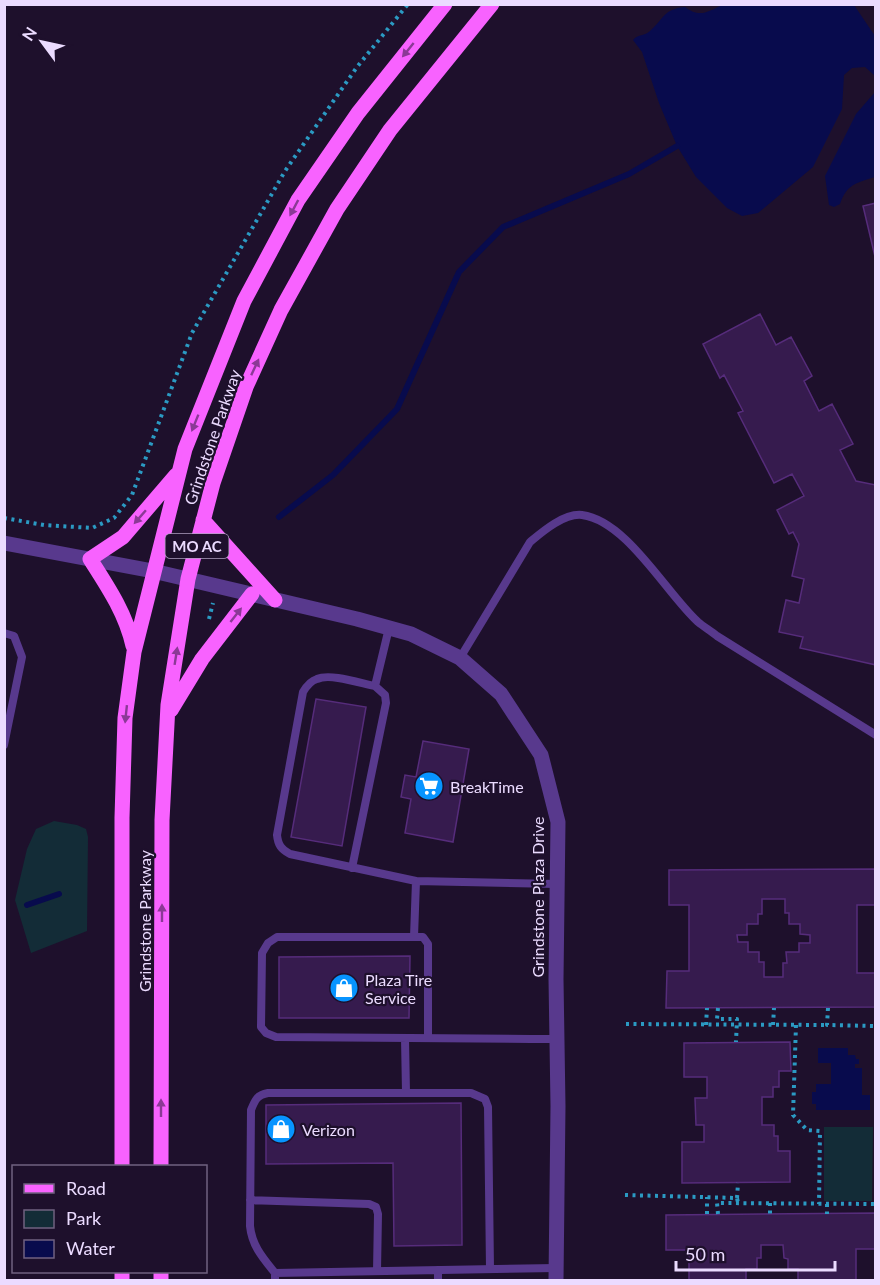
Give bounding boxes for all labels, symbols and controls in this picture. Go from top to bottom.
north arrow [12,12,72,72]
text: N [18,23,40,44]
one-way arrow [402,42,415,57]
one-way arrow [289,200,299,217]
one-way arrow [250,358,260,376]
street label: Grindstone Parkway [180,366,244,507]
one-way arrow [190,414,199,432]
one-way arrow [134,509,147,524]
road number: MO AC [166,534,228,558]
one-way arrow [229,607,241,622]
one-way arrow [172,646,181,665]
one-way arrow [121,705,131,724]
supermarket icon: BreakTime [413,770,445,802]
place label: BreakTime [450,777,524,796]
street label: Grindstone Plaza Drive [528,817,547,978]
street label: Grindstone Parkway [135,849,154,992]
one-way arrow [157,904,167,923]
place label: Plaza Tire Service [365,970,432,1007]
shop icon: Plaza Tire Service [328,972,360,1004]
one-way arrow [156,1099,166,1118]
shop icon: Verizon [265,1113,297,1145]
place label: Verizon [302,1120,355,1139]
legend [12,1165,207,1273]
text: Road [66,1177,106,1199]
text: Park [66,1207,102,1229]
scale bar [676,1234,835,1272]
text: Water [66,1237,115,1259]
text: 50 m [685,1243,725,1265]

